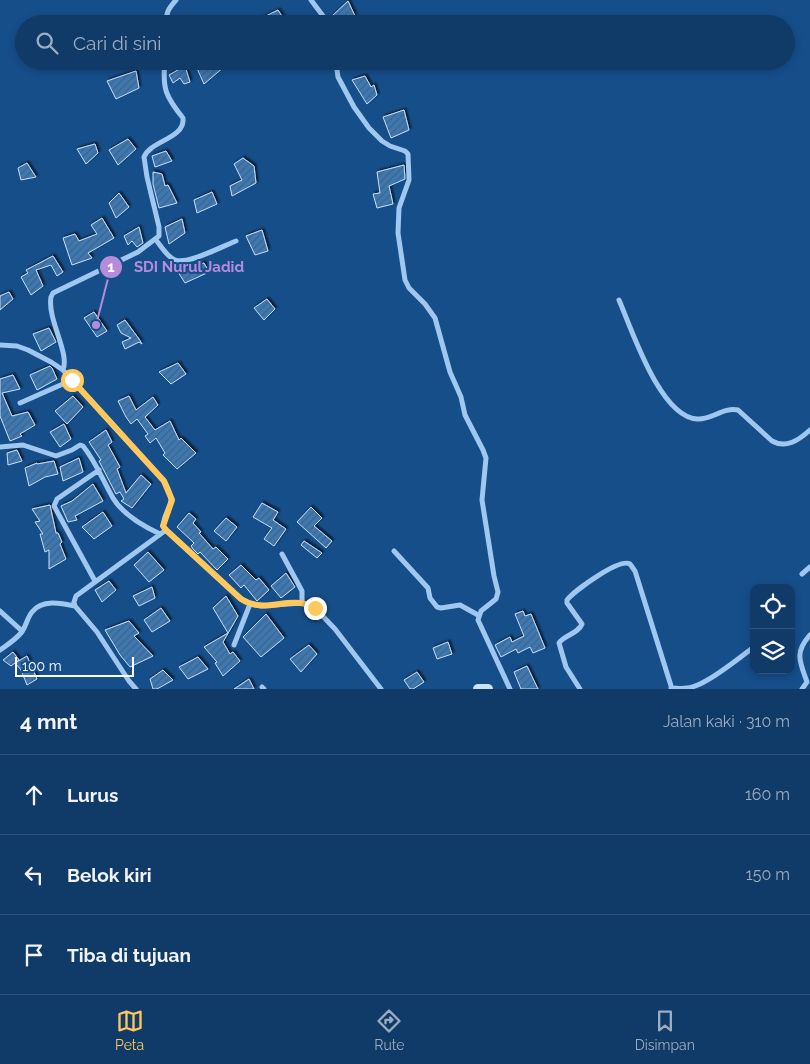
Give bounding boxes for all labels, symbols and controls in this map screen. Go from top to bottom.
search box [15,15,795,70]
icon: search [33,29,61,57]
text: Cari di sini [73,32,161,54]
callout: SDI Nurul Jadid [98,252,254,282]
text: 1 [107,258,115,276]
text: SDI Nurul Jadid [134,258,244,276]
route start [61,369,84,392]
map controls [750,584,795,674]
button: locate [750,584,795,629]
route end [304,597,327,620]
button: layers [750,629,795,674]
scale bar [15,654,134,677]
text: 100 m [22,658,62,674]
text: 4 mnt [20,709,77,734]
text: Jalan kaki · 310 m [663,712,790,731]
icon: ahead [20,781,48,809]
text: Lurus [67,784,118,806]
text: 160 m [745,785,790,804]
icon: left [20,861,48,889]
text: Belok kiri [67,864,152,886]
text: 150 m [746,865,790,884]
icon: arrive [20,941,48,969]
text: Tiba di tujuan [67,944,191,966]
tab: Peta [115,1007,144,1053]
tab: Rute [374,1007,404,1053]
tab: Disimpan [635,1007,695,1053]

